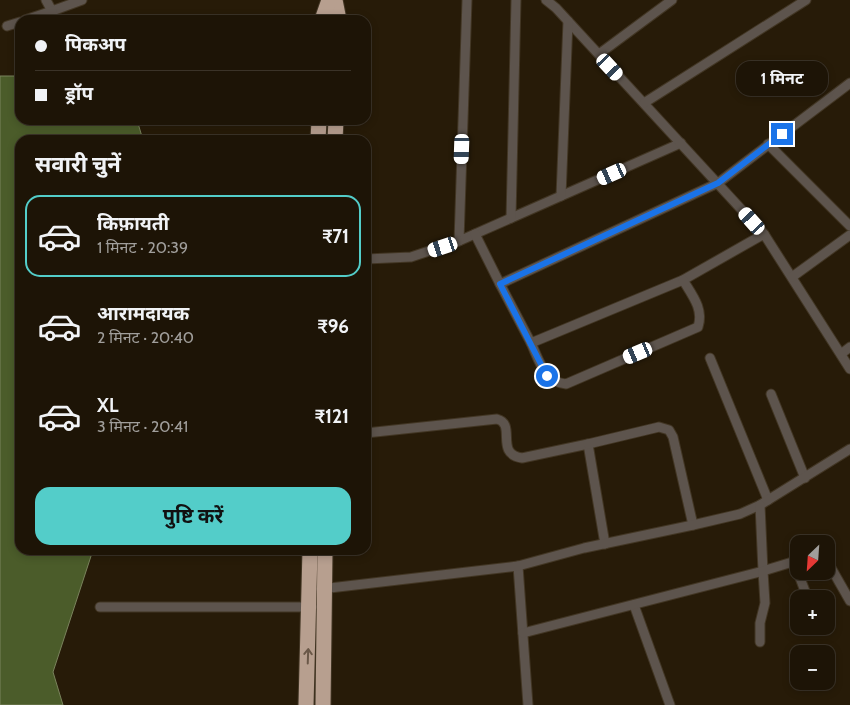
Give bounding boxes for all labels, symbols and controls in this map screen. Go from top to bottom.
text: पिकअप [65,33,126,56]
car [594,51,625,83]
callout: 1 मिनट [736,62,828,96]
text: 1 मिनट [760,69,804,88]
text: ड्रॉप [65,82,93,105]
route end [771,123,793,145]
car [453,134,470,164]
text: सवारी चुनें [35,151,121,178]
car [595,161,628,187]
car [736,205,767,237]
text: किफ़ायती [97,212,169,235]
icon: car [37,214,82,259]
text: ₹71 [322,225,349,248]
car [426,235,459,259]
text: 1 मिनट · 20:39 [97,238,188,257]
text: आरामदायक [97,302,189,325]
icon: car [37,304,82,349]
text: ₹96 [317,315,349,338]
text: 2 मिनट · 20:40 [97,328,194,347]
car [621,340,654,366]
route start [536,365,558,387]
icon: car [37,394,82,439]
text: XL [97,394,118,417]
text: ₹121 [315,405,349,428]
text: 3 मिनट · 20:41 [97,417,188,436]
button: पुष्टि करें [35,487,351,545]
north arrow [790,535,835,580]
map controls [790,535,835,690]
button: + [790,590,835,635]
button: − [790,645,835,690]
one-way arrow [303,649,313,665]

